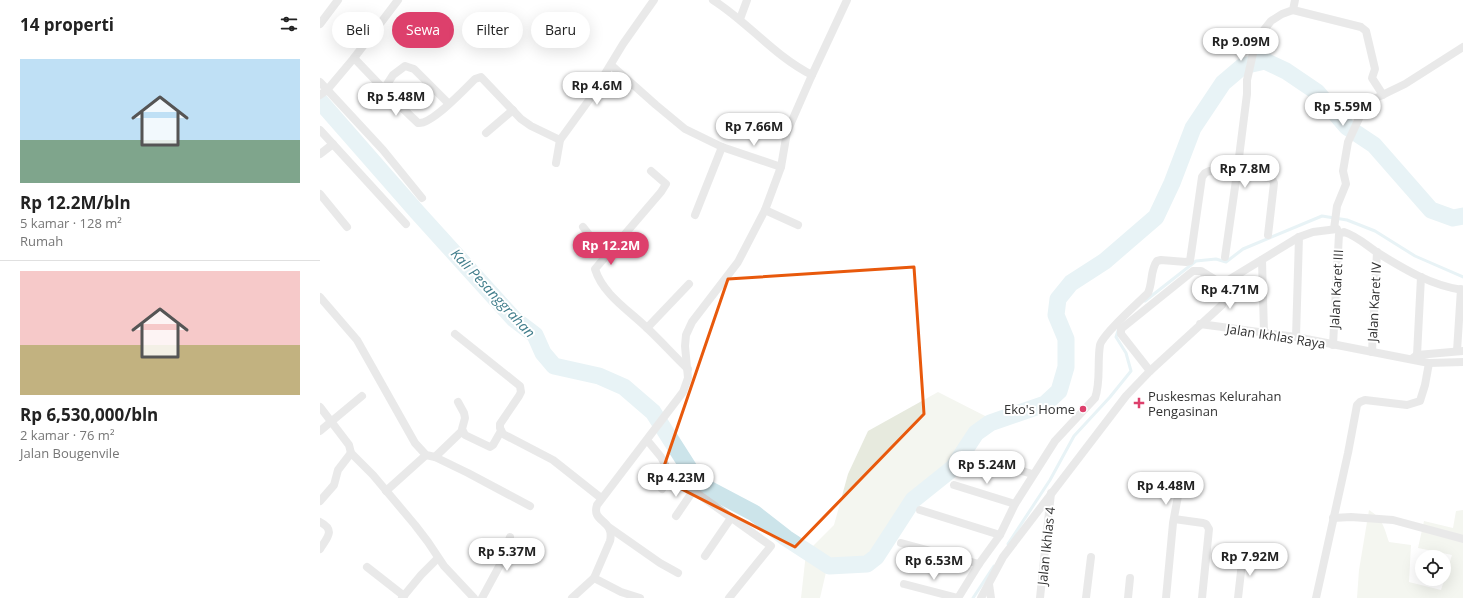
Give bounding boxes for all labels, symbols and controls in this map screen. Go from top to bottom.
chip: Beli [332,12,384,48]
chip: Sewa [392,12,454,48]
chip: Filter [462,12,523,48]
chip: Baru [531,12,590,48]
text: 14 properti [20,13,114,36]
icon: filters [278,13,300,35]
pin: Rp 9.09M [1200,28,1282,62]
text: Rp 9.09M [1212,32,1270,50]
pin: Rp 4.6M [560,72,634,106]
text: Rp 4.6M [571,76,623,94]
pin: Rp 5.48M [355,83,437,117]
icon: home [124,85,196,157]
text: Rp 5.48M [367,87,425,105]
pin: Rp 5.59M [1302,93,1384,127]
text: Rp 5.59M [1314,97,1372,115]
pin: Rp 7.66M [713,113,795,147]
text: Rp 7.66M [725,117,783,135]
pin: Rp 7.8M [1208,155,1282,189]
text: Rp 7.8M [1219,159,1271,177]
text: Rp 12.2M/bln [20,191,131,214]
text: 5 kamar · 128 m² [20,214,122,232]
text: Rumah [20,232,63,250]
pin: Rp 12.2M [570,232,652,266]
text: Rp 12.2M [582,236,640,254]
water label: Kali Pesanggrahan [447,244,540,341]
street label: Jalan Karet III [1325,249,1347,331]
street label: Jalan Karet IV [1363,261,1385,344]
pin: Rp 4.71M [1189,276,1271,310]
text: Rp 4.71M [1201,280,1259,298]
icon: home [124,297,196,369]
street label: Jalan Ikhlas Raya [1223,319,1327,353]
place label: Puskesmas Kelurahan Pengasinan [1148,387,1281,420]
marker: Puskesmas Kelurahan Pengasinan [1133,397,1145,409]
place label: Eko's Home [1004,400,1075,418]
text: Rp 6,530,000/bln [20,403,158,426]
marker: Eko's Home [1078,404,1088,414]
text: 2 kamar · 76 m² [20,426,114,444]
text: Jalan Bougenvile [20,444,119,462]
pin: Rp 5.24M [946,451,1028,485]
text: Rp 5.24M [958,455,1016,473]
pin: Rp 4.23M [635,464,717,498]
text: Rp 4.23M [647,468,705,486]
pin: Rp 4.48M [1125,472,1207,506]
text: Rp 4.48M [1137,476,1195,494]
street label: Jalan Ikhlas 4 [1033,505,1059,588]
pin: Rp 5.37M [466,538,548,572]
text: Rp 5.37M [478,542,536,560]
pin: Rp 7.92M [1209,543,1291,577]
pin: Rp 6.53M [893,547,975,581]
text: Rp 7.92M [1221,547,1279,565]
map controls [1415,550,1451,586]
button: locate [1415,550,1451,586]
text: Rp 6.53M [905,551,963,569]

